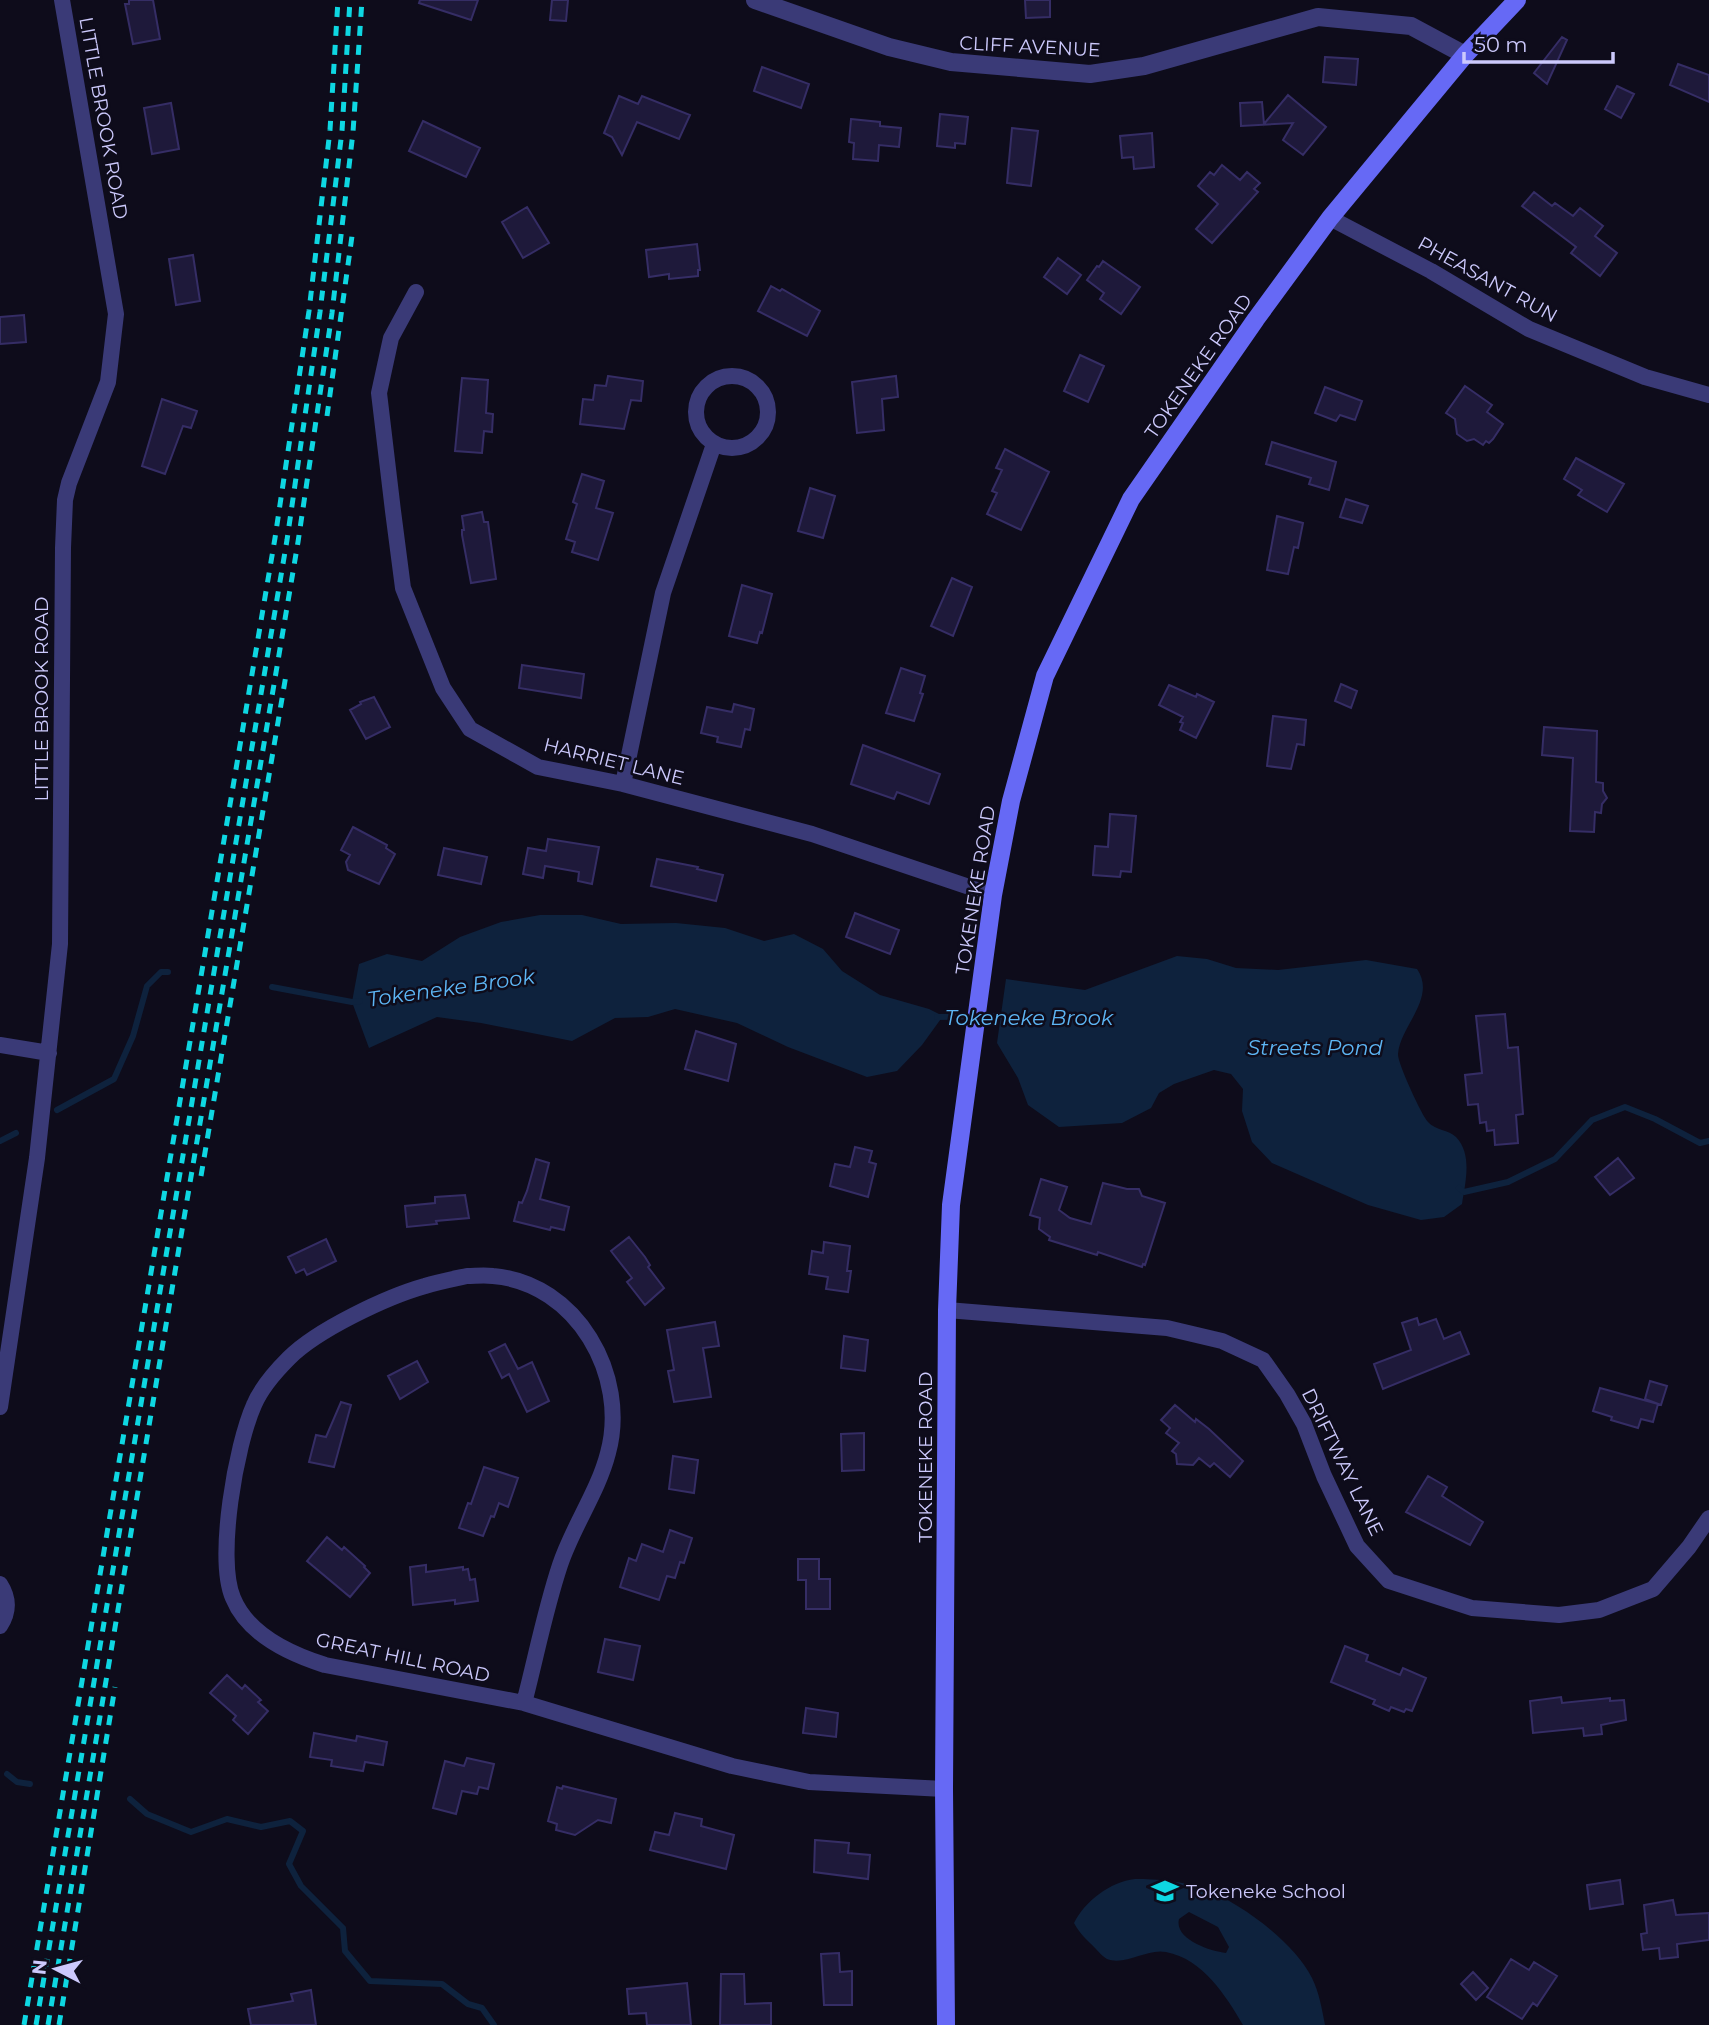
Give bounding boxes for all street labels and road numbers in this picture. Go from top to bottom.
street label: LITTLE BROOK ROAD [74,15,133,221]
street label: CLIFF AVENUE [959,31,1101,62]
street label: PHEASANT RUN [1414,232,1562,327]
street label: TOKENEKE ROAD [1140,290,1257,443]
street label: LITTLE BROOK ROAD [30,596,53,802]
street label: HARRIET LANE [541,733,686,790]
street label: TOKENEKE ROAD [951,804,1000,976]
street label: TOKENEKE ROAD [914,1371,937,1543]
street label: DRIFTWAY LANE [1297,1385,1388,1540]
street label: GREAT HILL ROAD [314,1628,492,1687]

